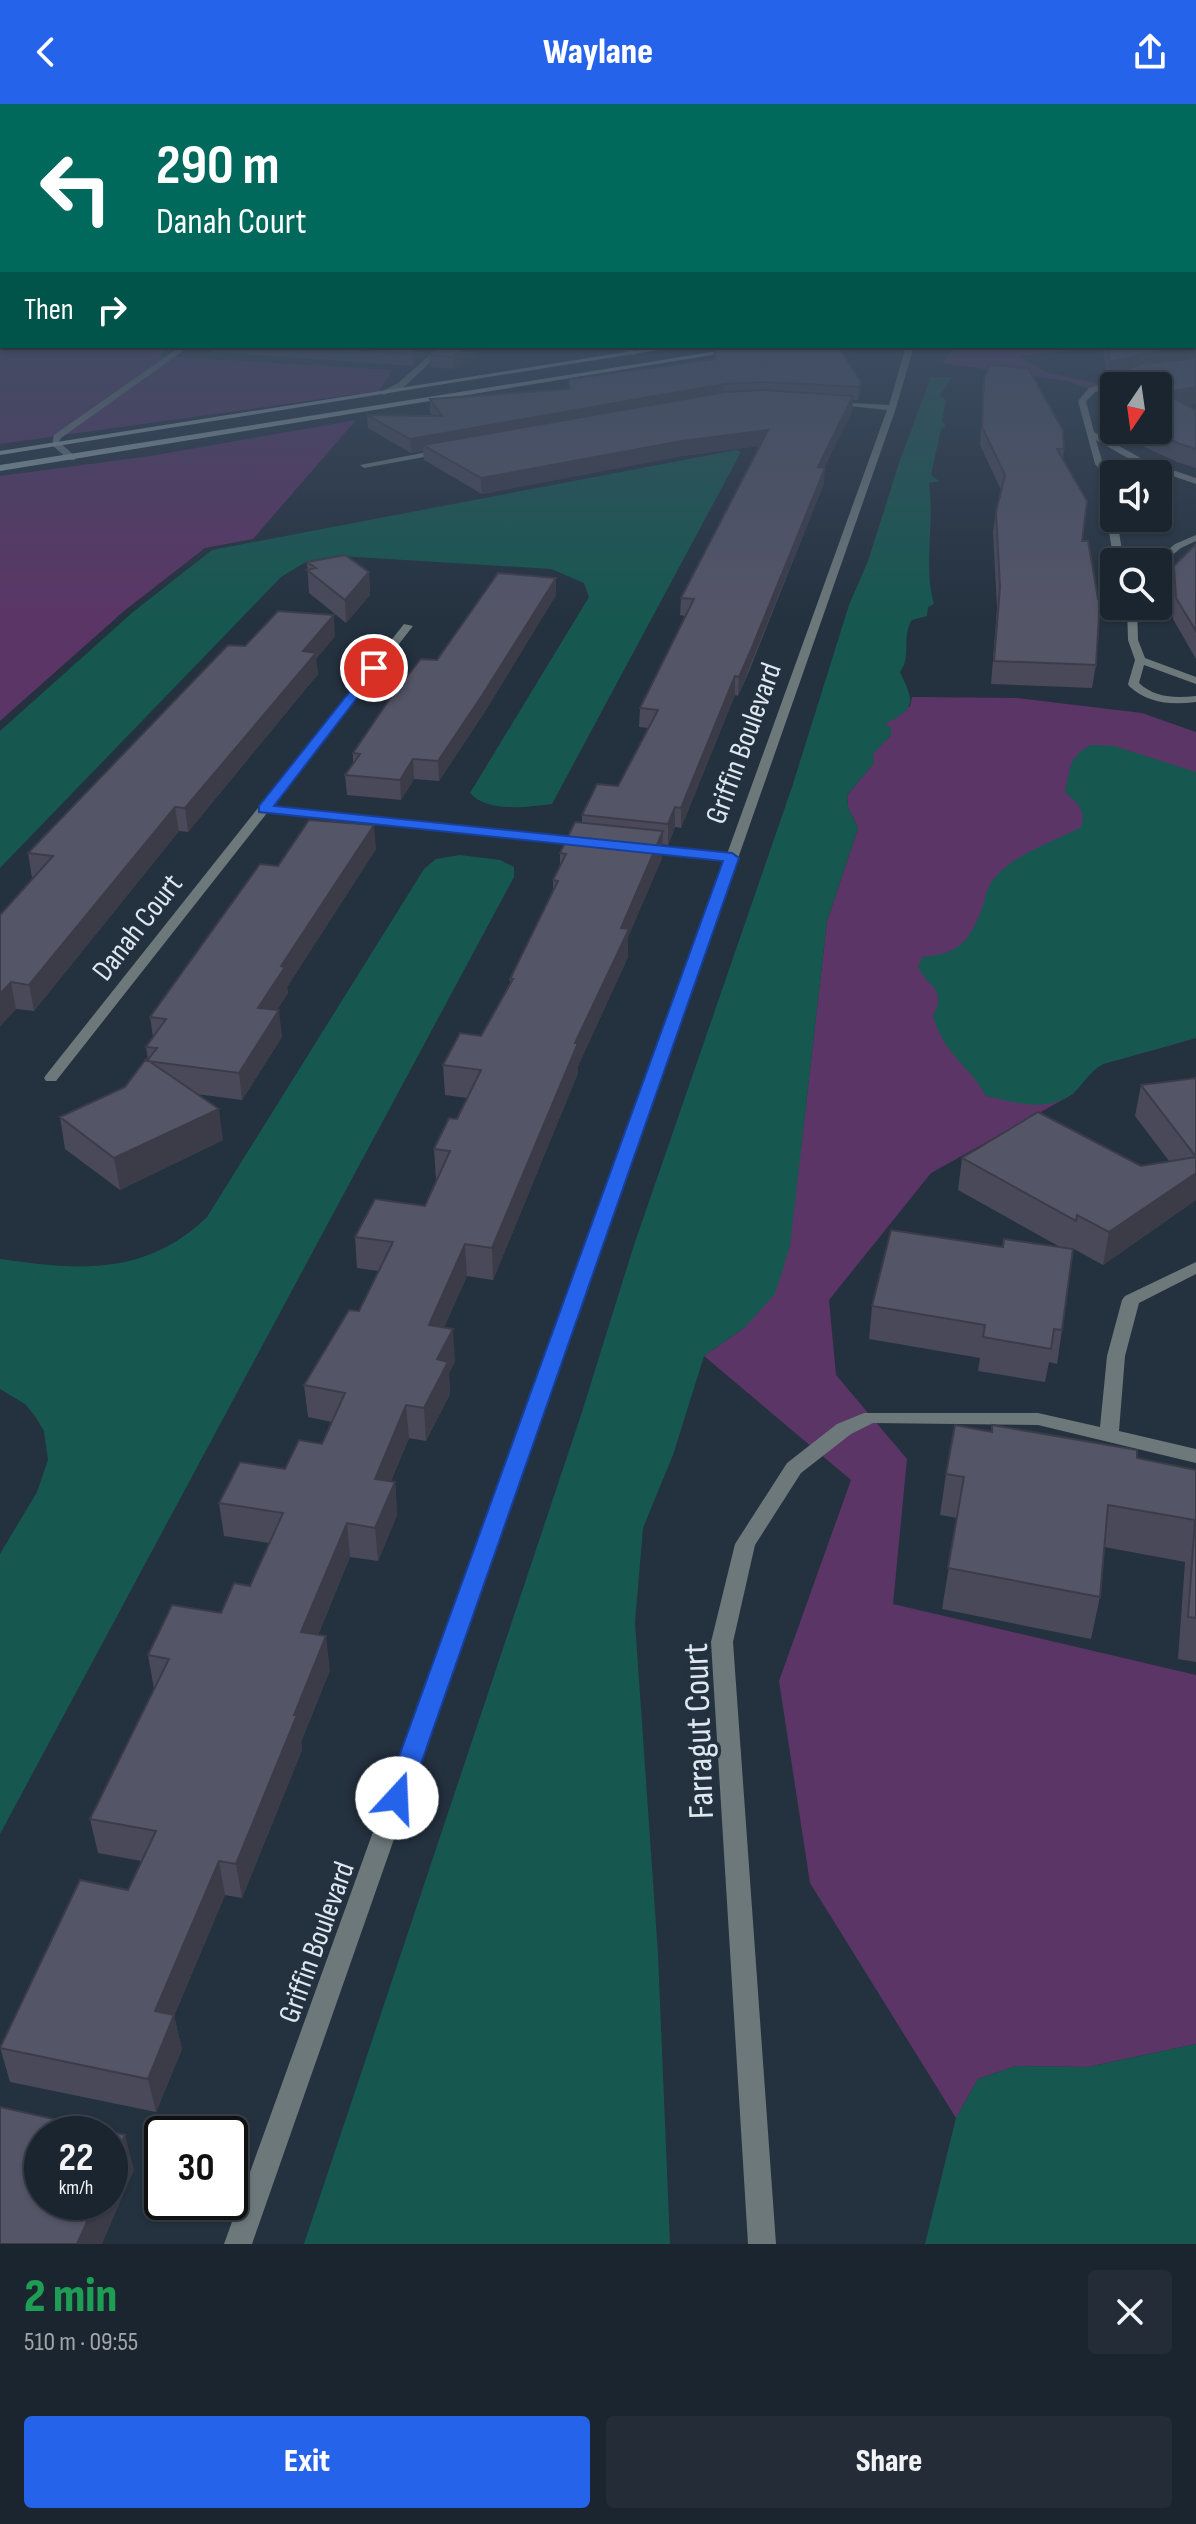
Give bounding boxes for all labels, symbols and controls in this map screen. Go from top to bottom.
icon: back [24,30,68,74]
icon: share [1128,30,1172,74]
text: Waylane [543,31,653,74]
text: 290 m [156,133,280,200]
icon: left [24,136,128,240]
text: Danah Court [156,201,307,244]
icon: right [90,288,134,332]
text: Then [24,292,74,328]
north arrow [1100,372,1172,444]
map controls [1100,372,1172,620]
button: sound [1100,460,1172,532]
button: search [1100,548,1172,620]
pin [340,634,408,702]
icon: arrive [352,646,396,690]
street label: Griffin Boulevard [698,658,790,829]
street label: Danah Court [85,867,191,988]
street label: Farragut Court [675,1642,724,1820]
position arrow [355,1756,439,1840]
street label: Griffin Boulevard [271,1857,363,2028]
speed limit sign: 30 [144,2116,248,2220]
text: 22 [58,2134,94,2182]
text: km/h [59,2176,93,2200]
text: 2 min [24,2268,117,2325]
button: close [1088,2270,1172,2354]
text: 510 m · 09:55 [24,2327,138,2358]
button: Exit [24,2416,590,2508]
button: Share [606,2416,1172,2508]

